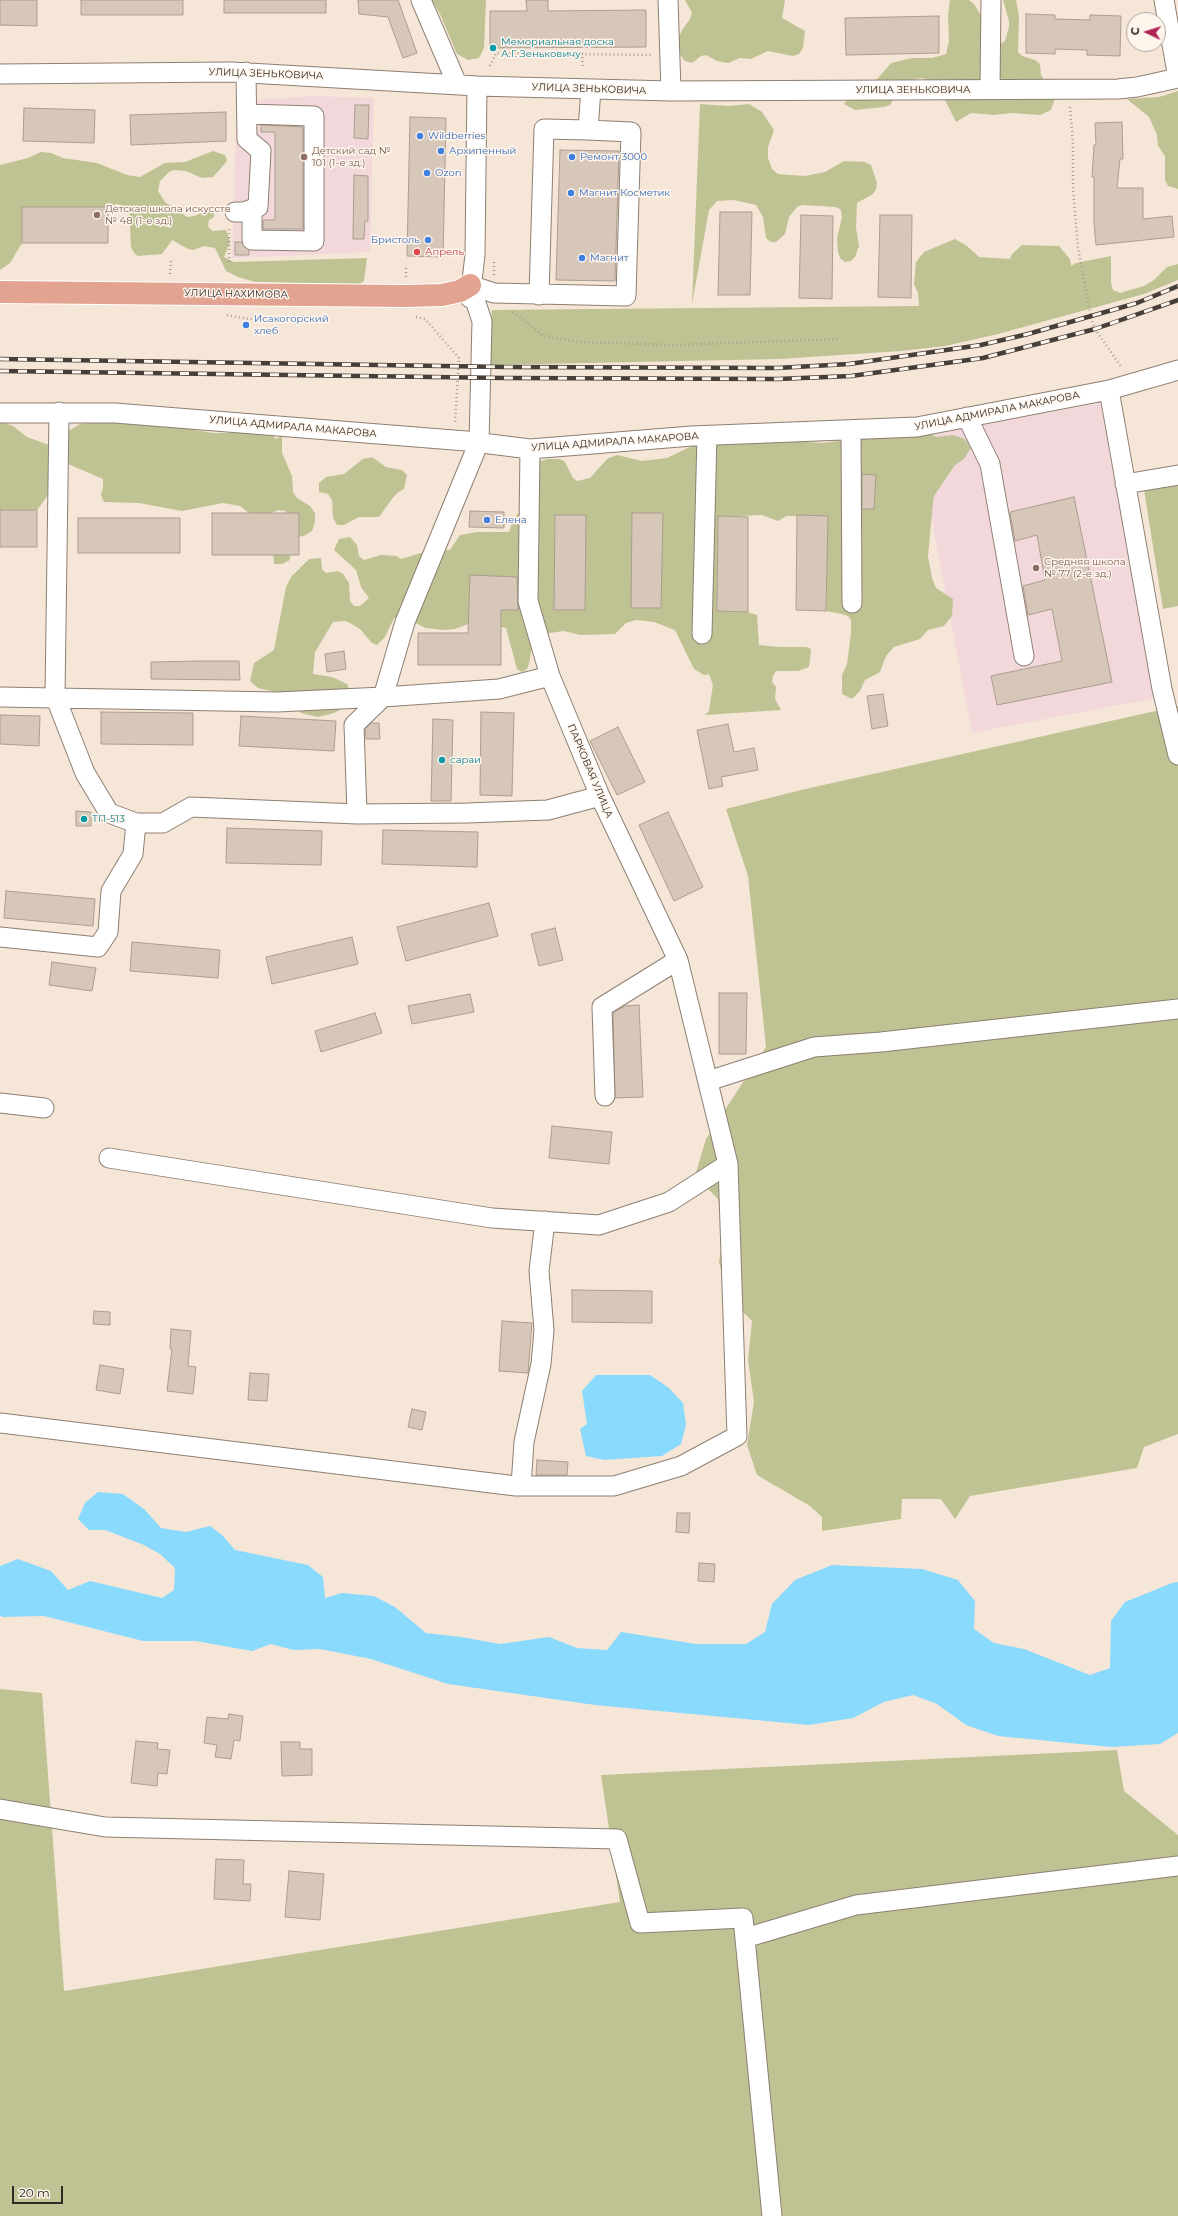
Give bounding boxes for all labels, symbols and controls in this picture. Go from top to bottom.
north arrow [1126,12,1166,52]
text: С [1128,27,1142,36]
place label: Мемориальная доска А.Г. Зеньковичу [501,36,614,60]
marker: Мемориальная доска А.Г. Зеньковичу [488,43,498,53]
street label: УЛИЦА ЗЕНЬКОВИЧА [208,66,324,82]
street label: УЛИЦА ЗЕНЬКОВИЧА [531,81,647,97]
street label: УЛИЦА ЗЕНЬКОВИЧА [856,84,970,96]
place label: Wildberries [428,130,485,142]
marker: Wildberries [415,131,425,141]
place label: Детский сад № 101 (1-е зд.) [312,145,391,168]
place label: Архипенный [449,145,516,157]
marker: Архипенный [436,146,446,156]
place label: Ремонт 3000 [580,151,647,163]
marker: Детский сад № 101 (1-е зд.) [299,152,309,162]
marker: Ремонт 3000 [567,152,577,162]
place label: Ozon [435,167,461,179]
marker: Ozon [422,168,432,178]
place label: Магнит Косметик [579,187,670,199]
marker: Магнит Косметик [566,188,576,198]
place label: Детская школа искусств № 48 (1-е зд.) [105,203,231,226]
marker: Детская школа искусств № 48 (1-е зд.) [92,210,102,220]
place label: Бристоль [371,234,420,246]
marker: Бристоль [423,235,433,245]
place label: Апрель [425,246,464,258]
marker: Апрель [412,247,422,257]
place label: Магнит [590,252,629,264]
marker: Магнит [577,253,587,263]
street label: УЛИЦА НАХИМОВА [184,287,288,301]
place label: Исакогорский хлеб [254,313,329,336]
marker: Исакогорский хлеб [241,320,251,330]
street label: УЛИЦА АДМИРАЛА МАКАРОВА [913,389,1081,433]
street label: УЛИЦА АДМИРАЛА МАКАРОВА [209,414,377,440]
street label: УЛИЦА АДМИРАЛА МАКАРОВА [531,430,699,454]
place label: Елена [495,514,527,526]
marker: Елена [482,515,492,525]
place label: Средняя школа № 77 (2-е зд.) [1044,556,1125,580]
marker: Средняя школа № 77 (2-е зд.) [1031,563,1041,573]
street label: ПАРКОВАЯ УЛИЦА [565,722,615,820]
place label: сараи [450,754,481,766]
marker: сараи [437,755,447,765]
place label: ТП-513 [92,813,125,825]
marker: ТП-513 [79,814,89,824]
scale bar [14,2178,65,2204]
text: 20 m [19,2185,50,2200]

